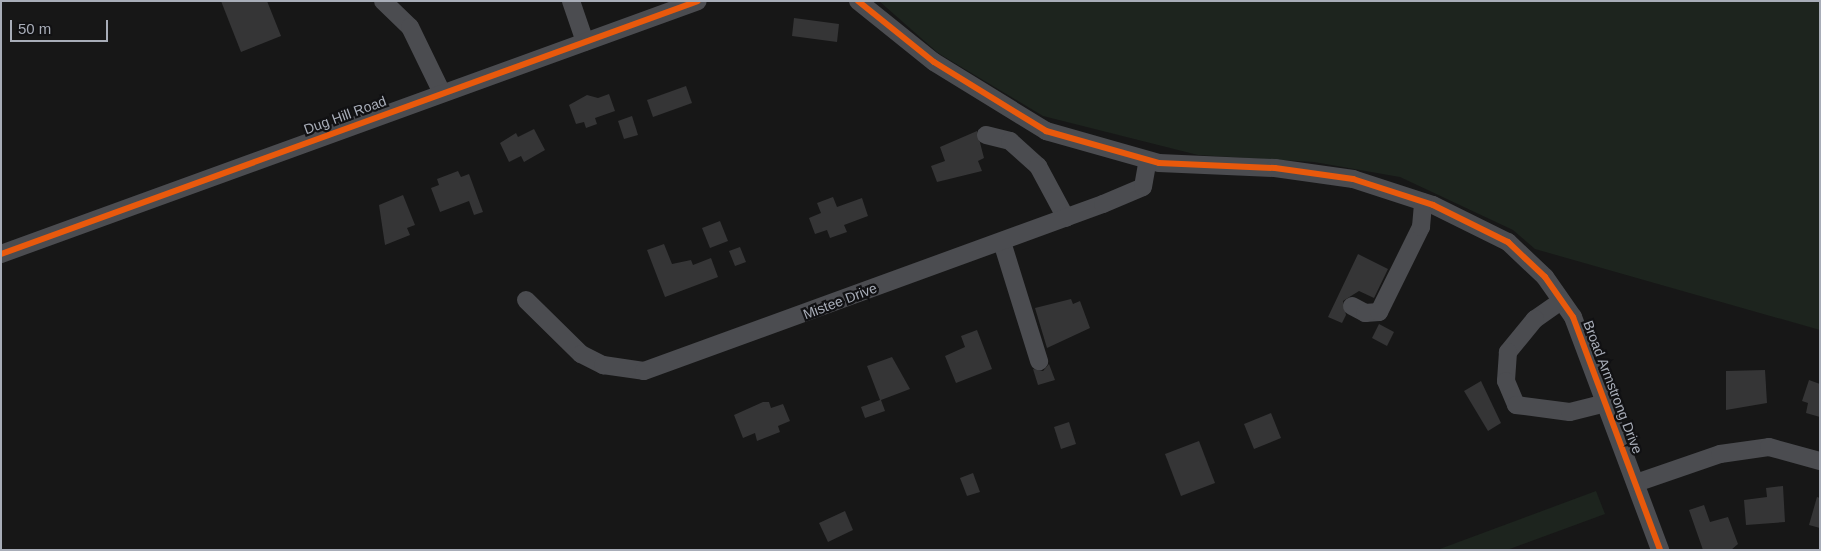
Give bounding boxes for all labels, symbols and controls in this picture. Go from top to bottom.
scale bar [12,10,110,42]
text: 50 m [18,20,51,37]
street label: Dug Hill Road [302,92,388,138]
street label: Mistee Drive [801,279,879,323]
street label: Broad Armstrong Drive [1580,318,1646,456]

